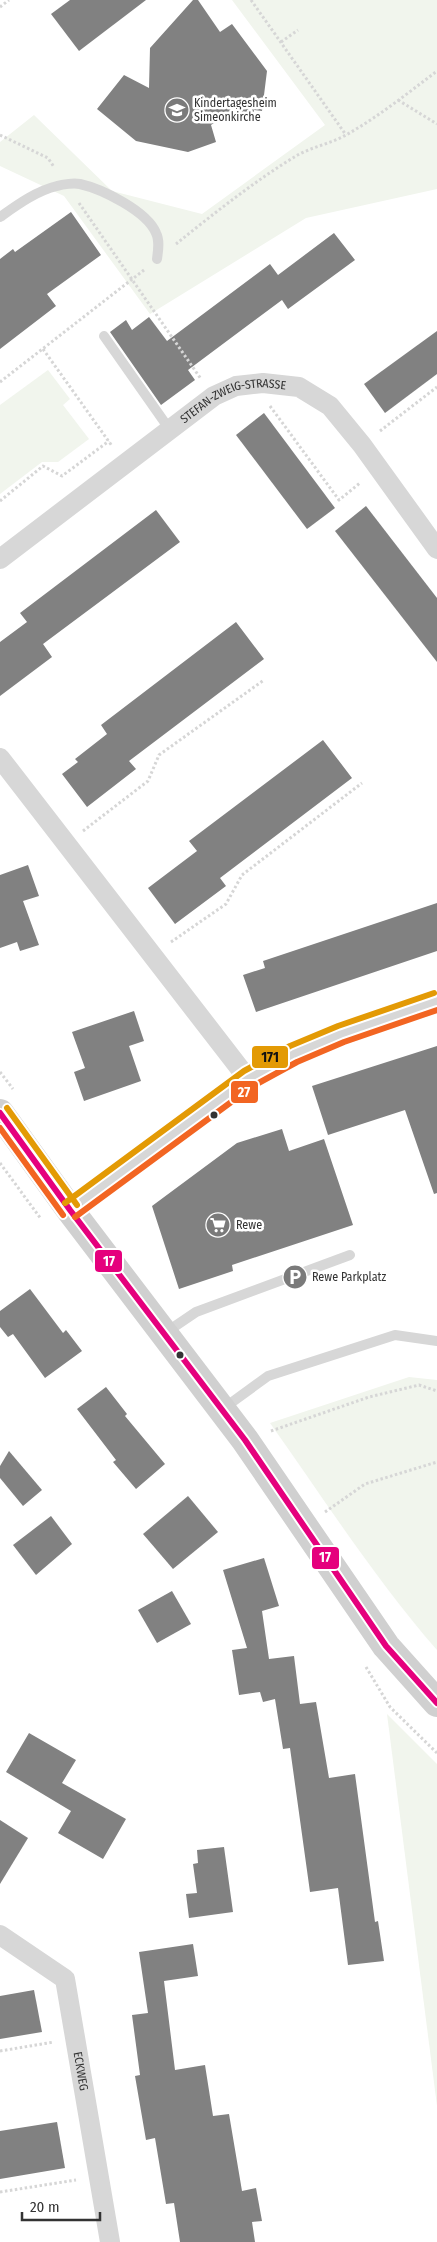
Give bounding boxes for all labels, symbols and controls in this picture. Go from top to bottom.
place label: Kindertagesheim Simeonkirche [194,96,277,124]
school or university icon: Kindertagesheim Simeonkirche [164,97,190,123]
street label: STEFAN-ZWEIG-STRASSE [177,376,287,426]
line badge: 171 [251,1045,289,1069]
text: 171 [261,1049,279,1066]
line badge: 27 [230,1080,259,1104]
text: 27 [237,1084,250,1101]
unlabelled marker [209,1110,219,1120]
supermarket icon: Rewe [205,1212,231,1238]
place label: Rewe [236,1218,262,1232]
line badge: 17 [94,1249,123,1273]
text: 17 [103,1253,115,1270]
parking icon: Rewe Parkplatz [282,1264,308,1290]
place label: Rewe Parkplatz [312,1270,387,1284]
unlabelled marker [175,1350,185,1360]
line badge: 17 [311,1546,340,1570]
text: 17 [319,1549,331,1566]
street label: ECKWEG [71,2051,91,2092]
scale bar [22,2190,100,2222]
text: 20 m [30,2198,60,2216]

